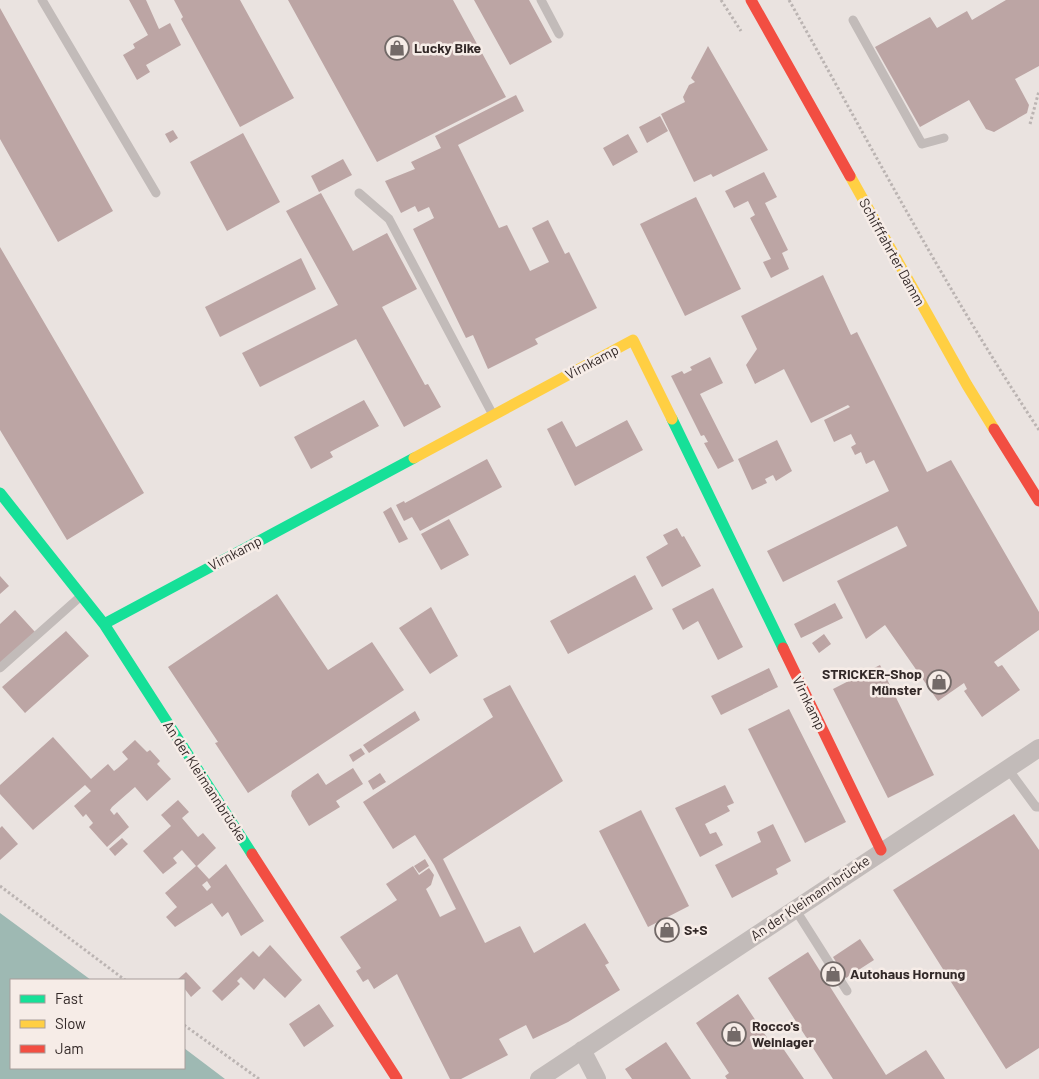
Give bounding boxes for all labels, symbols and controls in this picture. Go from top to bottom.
shop icon: Lucky Bike [384,35,410,61]
place label: Lucky Bike [414,39,482,56]
street label: Schifffahrter Damm [856,195,929,309]
street label: Virnkamp [562,340,621,383]
street label: Virnkamp [205,531,264,574]
place label: STRICKER-Shop Münster [822,665,923,698]
shop icon: STRICKER-Shop Münster [926,669,952,695]
street label: Virnkamp [789,673,830,732]
street label: An der Kleimannbrücke [160,717,251,844]
street label: An der Kleimannbrücke [747,851,873,944]
shop icon: S+S [654,917,680,943]
place label: S+S [684,921,707,938]
shop icon: Autohaus Hornung [820,961,846,987]
place label: Autohaus Hornung [850,965,965,982]
legend [10,979,185,1069]
text: Fast [55,989,83,1007]
text: Slow [55,1014,86,1032]
place label: Rocco's Weinlager [752,1017,815,1050]
shop icon: Rocco's Weinlager [721,1021,747,1047]
text: Jam [55,1039,84,1057]

